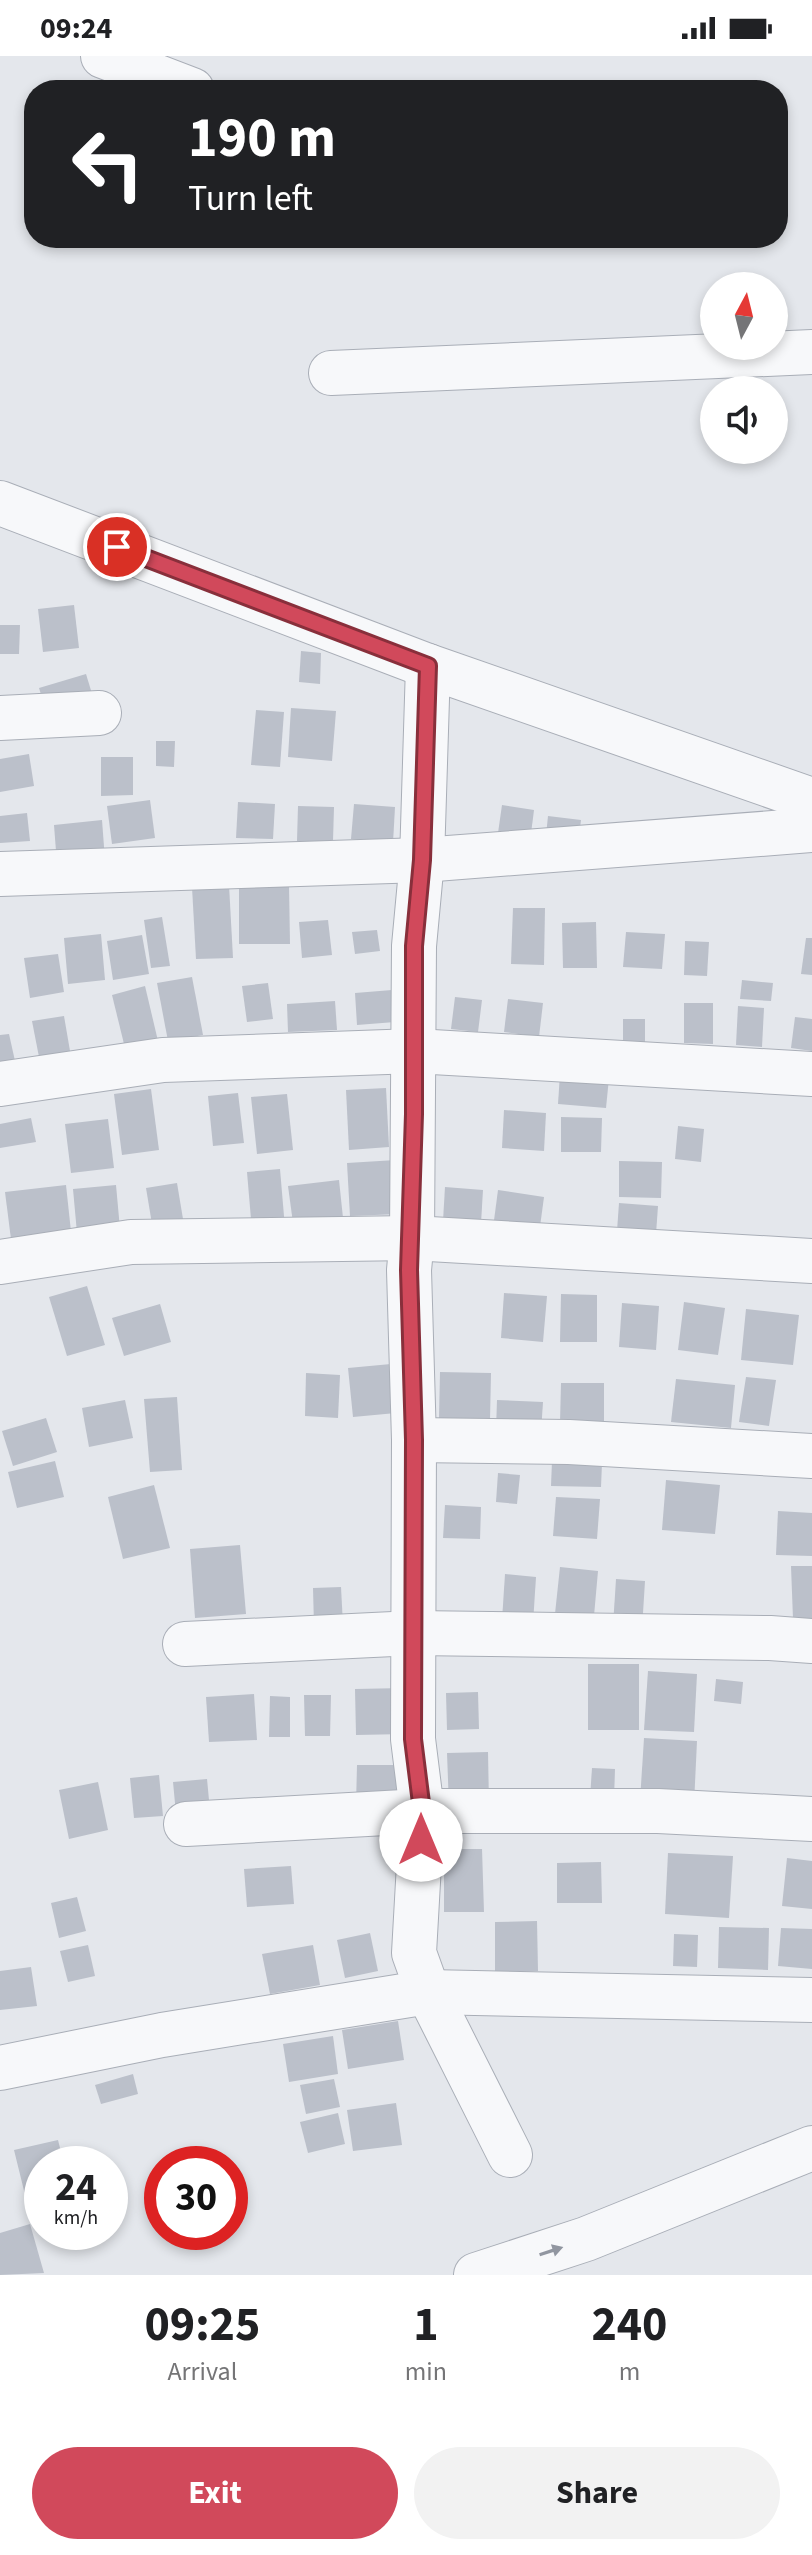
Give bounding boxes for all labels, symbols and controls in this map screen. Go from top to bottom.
text: 09:24 [40,7,112,50]
text: 190 m [188,99,336,178]
icon: left [56,112,160,216]
text: Turn left [188,173,313,224]
north arrow [700,272,788,360]
map controls [700,272,788,464]
button: sound [700,376,788,464]
pin [83,513,151,581]
icon: arrive [95,525,139,569]
position arrow [379,1798,463,1882]
speed limit sign: 30 [144,2146,248,2250]
text: 24 [55,2159,97,2216]
text: km/h [54,2204,98,2232]
one-way arrow [539,2244,563,2256]
text: 09:25 [144,2291,260,2359]
text: 1 [413,2291,439,2359]
text: 240 [591,2291,667,2359]
text: Arrival [167,2353,237,2390]
text: min [405,2353,447,2390]
text: m [619,2353,640,2390]
button: Exit [32,2447,398,2539]
button: Share [414,2447,780,2539]

